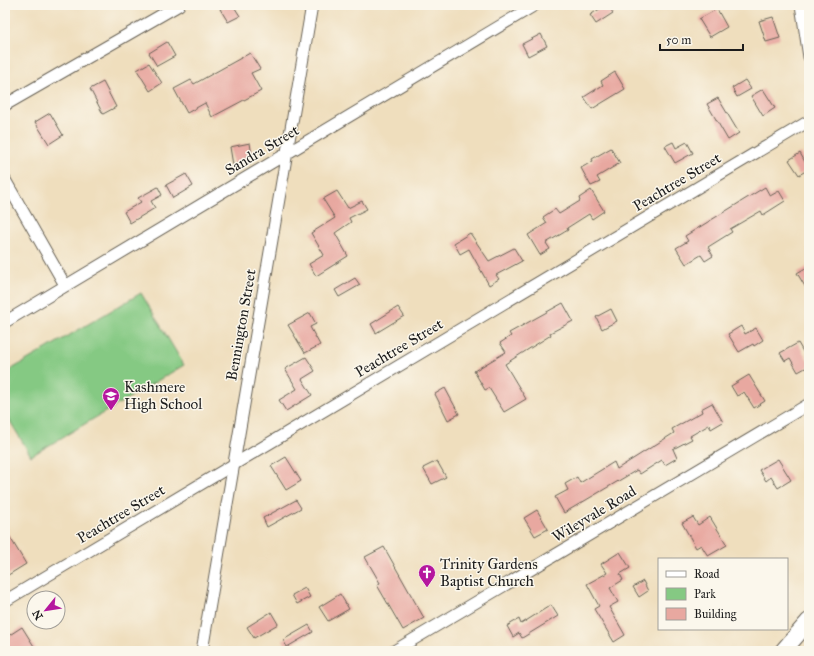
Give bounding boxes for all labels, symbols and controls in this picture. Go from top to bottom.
scale bar [660,26,743,52]
text: 50 m [666,33,691,47]
street label: Sandra Street [222,121,303,179]
street label: Peachtree Street [630,148,725,215]
street label: Bennington Street [222,267,260,382]
street label: Peachtree Street [352,314,447,381]
place label: Kashmere High School [124,378,203,413]
school or university icon: Kashmere High School [101,386,121,411]
street label: Peachtree Street [74,480,169,547]
street label: Wileyvale Road [549,482,640,546]
place label: Trinity Gardens Baptist Church [440,555,538,590]
legend [658,558,788,630]
church icon: Trinity Gardens Baptist Church [417,563,437,588]
text: Road [694,567,720,581]
text: Park [694,587,716,601]
north arrow [26,590,66,630]
text: N [29,607,46,622]
text: Building [694,607,737,622]

